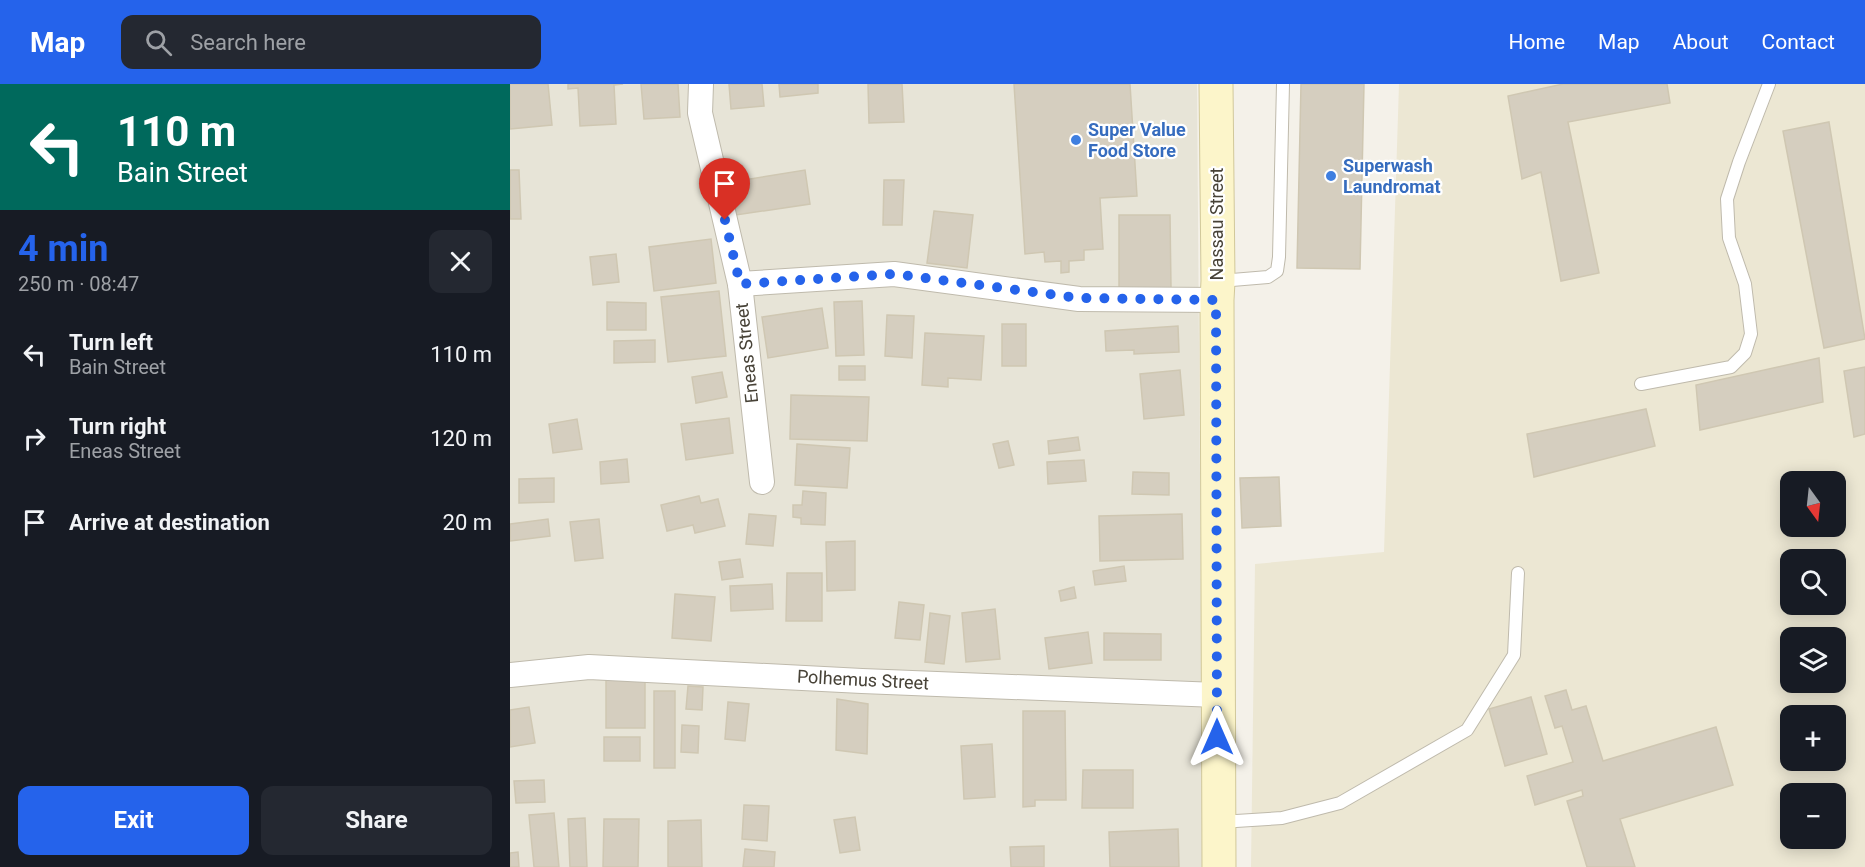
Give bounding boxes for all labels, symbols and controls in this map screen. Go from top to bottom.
search box [121,15,541,69]
text: Map [30,26,85,59]
icon: search [142,26,175,59]
text: Search here [190,30,306,55]
text: Home [1509,30,1565,54]
text: Map [1598,30,1640,54]
text: About [1673,30,1729,54]
text: Contact [1762,30,1835,54]
text: 110 m [117,107,236,156]
icon: left [18,108,96,186]
place label: Super Value Food Store [1088,119,1186,161]
marker: Super Value Food Store [1069,133,1083,147]
place label: Superwash Laundromat [1343,155,1440,197]
text: Bain Street [117,157,248,189]
pin [699,158,750,220]
icon: arrive [708,167,741,200]
street label: Nassau Street [1206,167,1227,280]
marker: Superwash Laundromat [1324,169,1338,183]
text: 4 min [18,228,109,270]
button: close [429,230,492,293]
text: 250 m · 08:47 [18,272,139,296]
street label: Eneas Street [731,302,762,404]
text: Turn left [69,330,153,355]
icon: left [18,338,51,371]
text: 110 m [430,342,492,367]
text: Bain Street [69,355,166,379]
text: Turn right [69,414,166,439]
icon: right [18,422,51,455]
text: 120 m [430,426,492,451]
text: Eneas Street [69,439,181,463]
north arrow [1780,471,1846,537]
map controls [1780,471,1846,849]
icon: arrive [18,506,51,539]
text: Arrive at destination [69,510,270,535]
text: 20 m [443,510,492,535]
button: search [1780,549,1846,615]
button: layers [1780,627,1846,693]
street label: Polhemus Street [796,666,930,693]
position arrow [1185,705,1249,769]
button: + [1780,705,1846,771]
button: − [1780,783,1846,849]
button: Exit [18,786,249,855]
button: Share [261,786,492,855]

